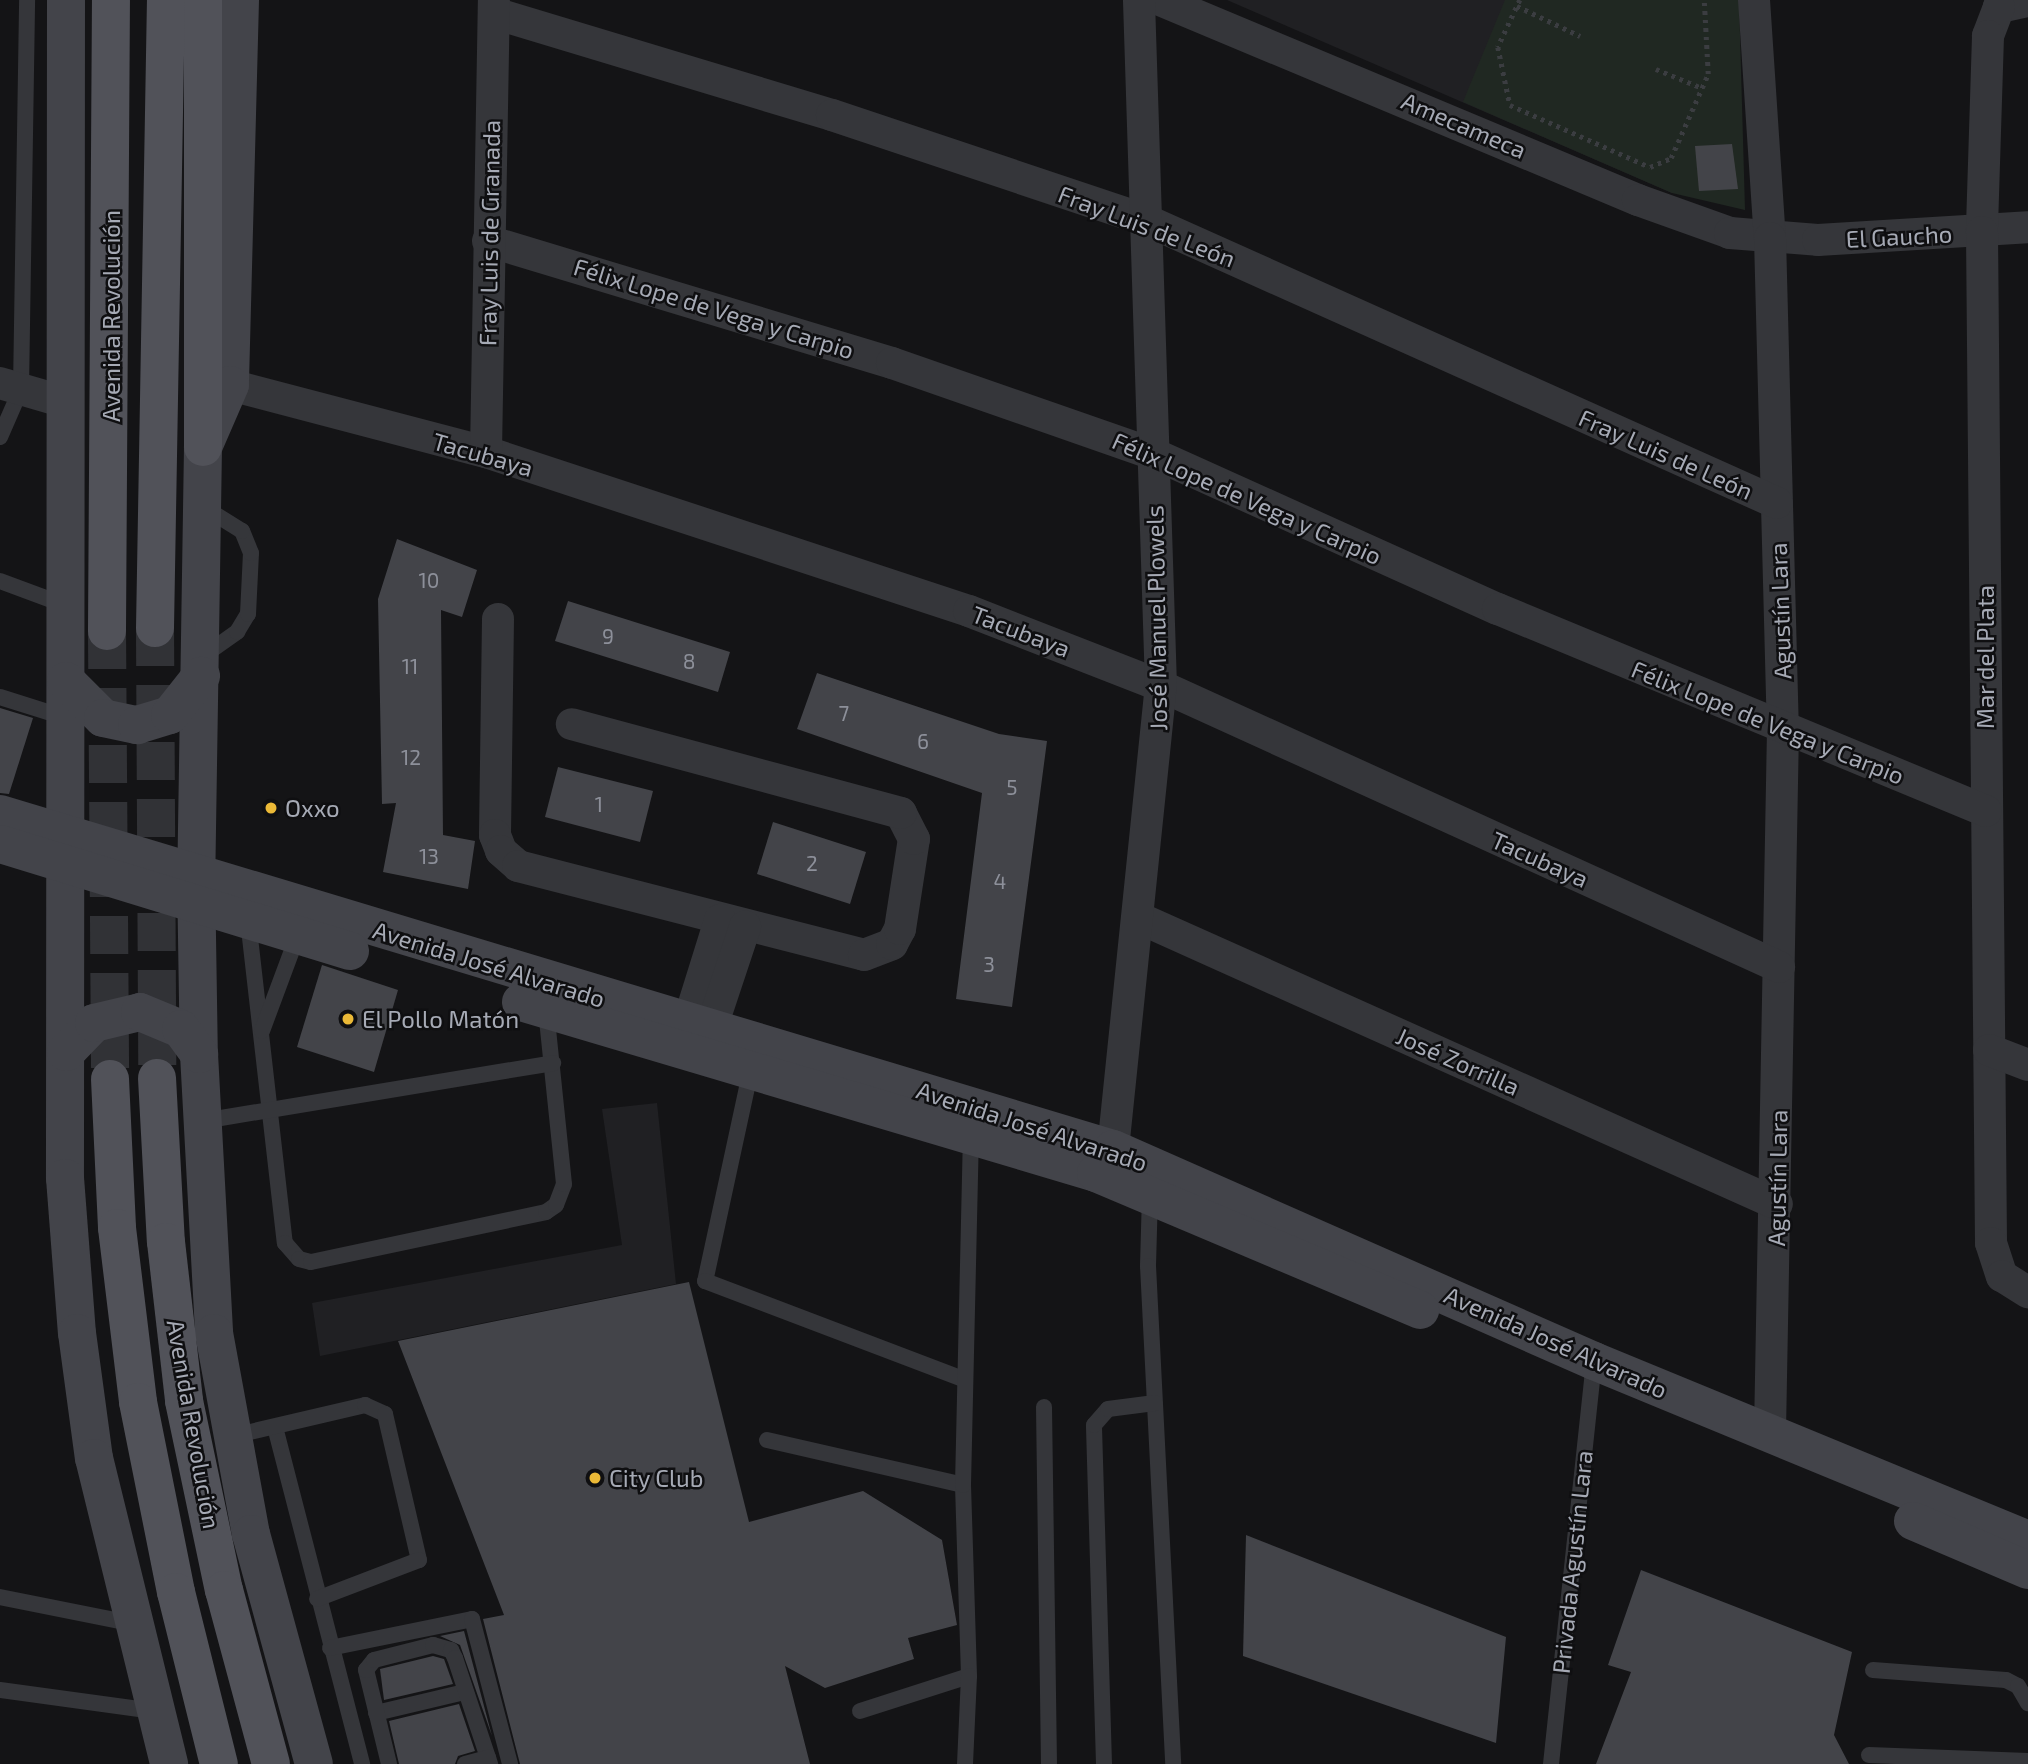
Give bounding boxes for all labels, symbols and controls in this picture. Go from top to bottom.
street label: Amecameca [1397,86,1531,164]
street label: Fray Luis de Granada [473,119,505,347]
street label: Fray Luis de León [1054,179,1240,273]
street label: Avenida Revolución [97,210,125,422]
street label: El Gaucho [1845,219,1953,253]
street label: Félix Lope de Vega y Carpio [570,251,858,365]
street label: Fray Luis de León [1574,403,1758,505]
street label: Félix Lope de Vega y Carpio [1107,425,1387,571]
street label: Tacubaya [430,426,536,482]
street label: José Manuel Plowels [1140,505,1172,731]
street label: Agustín Lara [1763,542,1797,680]
house number: 10 [418,567,440,593]
street label: Mar del Plata [1971,584,1999,730]
street label: Tacubaya [968,599,1074,663]
house number: 9 [602,623,614,649]
house number: 8 [683,648,695,674]
house number: 11 [402,653,418,679]
street label: Félix Lope de Vega y Carpio [1627,654,1909,790]
house number: 7 [839,700,849,726]
house number: 6 [917,728,929,754]
house number: 12 [401,744,421,770]
house number: 5 [1006,774,1018,800]
house number: 1 [595,791,603,817]
place label: Oxxo [285,794,340,822]
marker: Oxxo [263,800,279,816]
street label: Tacubaya [1487,825,1593,893]
house number: 13 [419,843,439,869]
house number: 2 [806,850,818,876]
house number: 4 [994,868,1006,894]
street label: Avenida José Alvarado [369,915,609,1013]
house number: 3 [983,951,995,977]
place label: El Pollo Matón [362,1005,520,1033]
marker: El Pollo Matón [340,1011,356,1027]
street label: José Zorrilla [1392,1021,1524,1101]
street label: Avenida José Alvarado [913,1075,1151,1177]
street label: Agustín Lara [1761,1109,1793,1247]
street label: Avenida José Alvarado [1440,1280,1672,1404]
street label: Avenida Revolución [161,1317,227,1531]
street label: Privada Agustín Lara [1546,1449,1598,1675]
place label: City Club [609,1464,704,1492]
marker: City Club [587,1470,603,1486]

